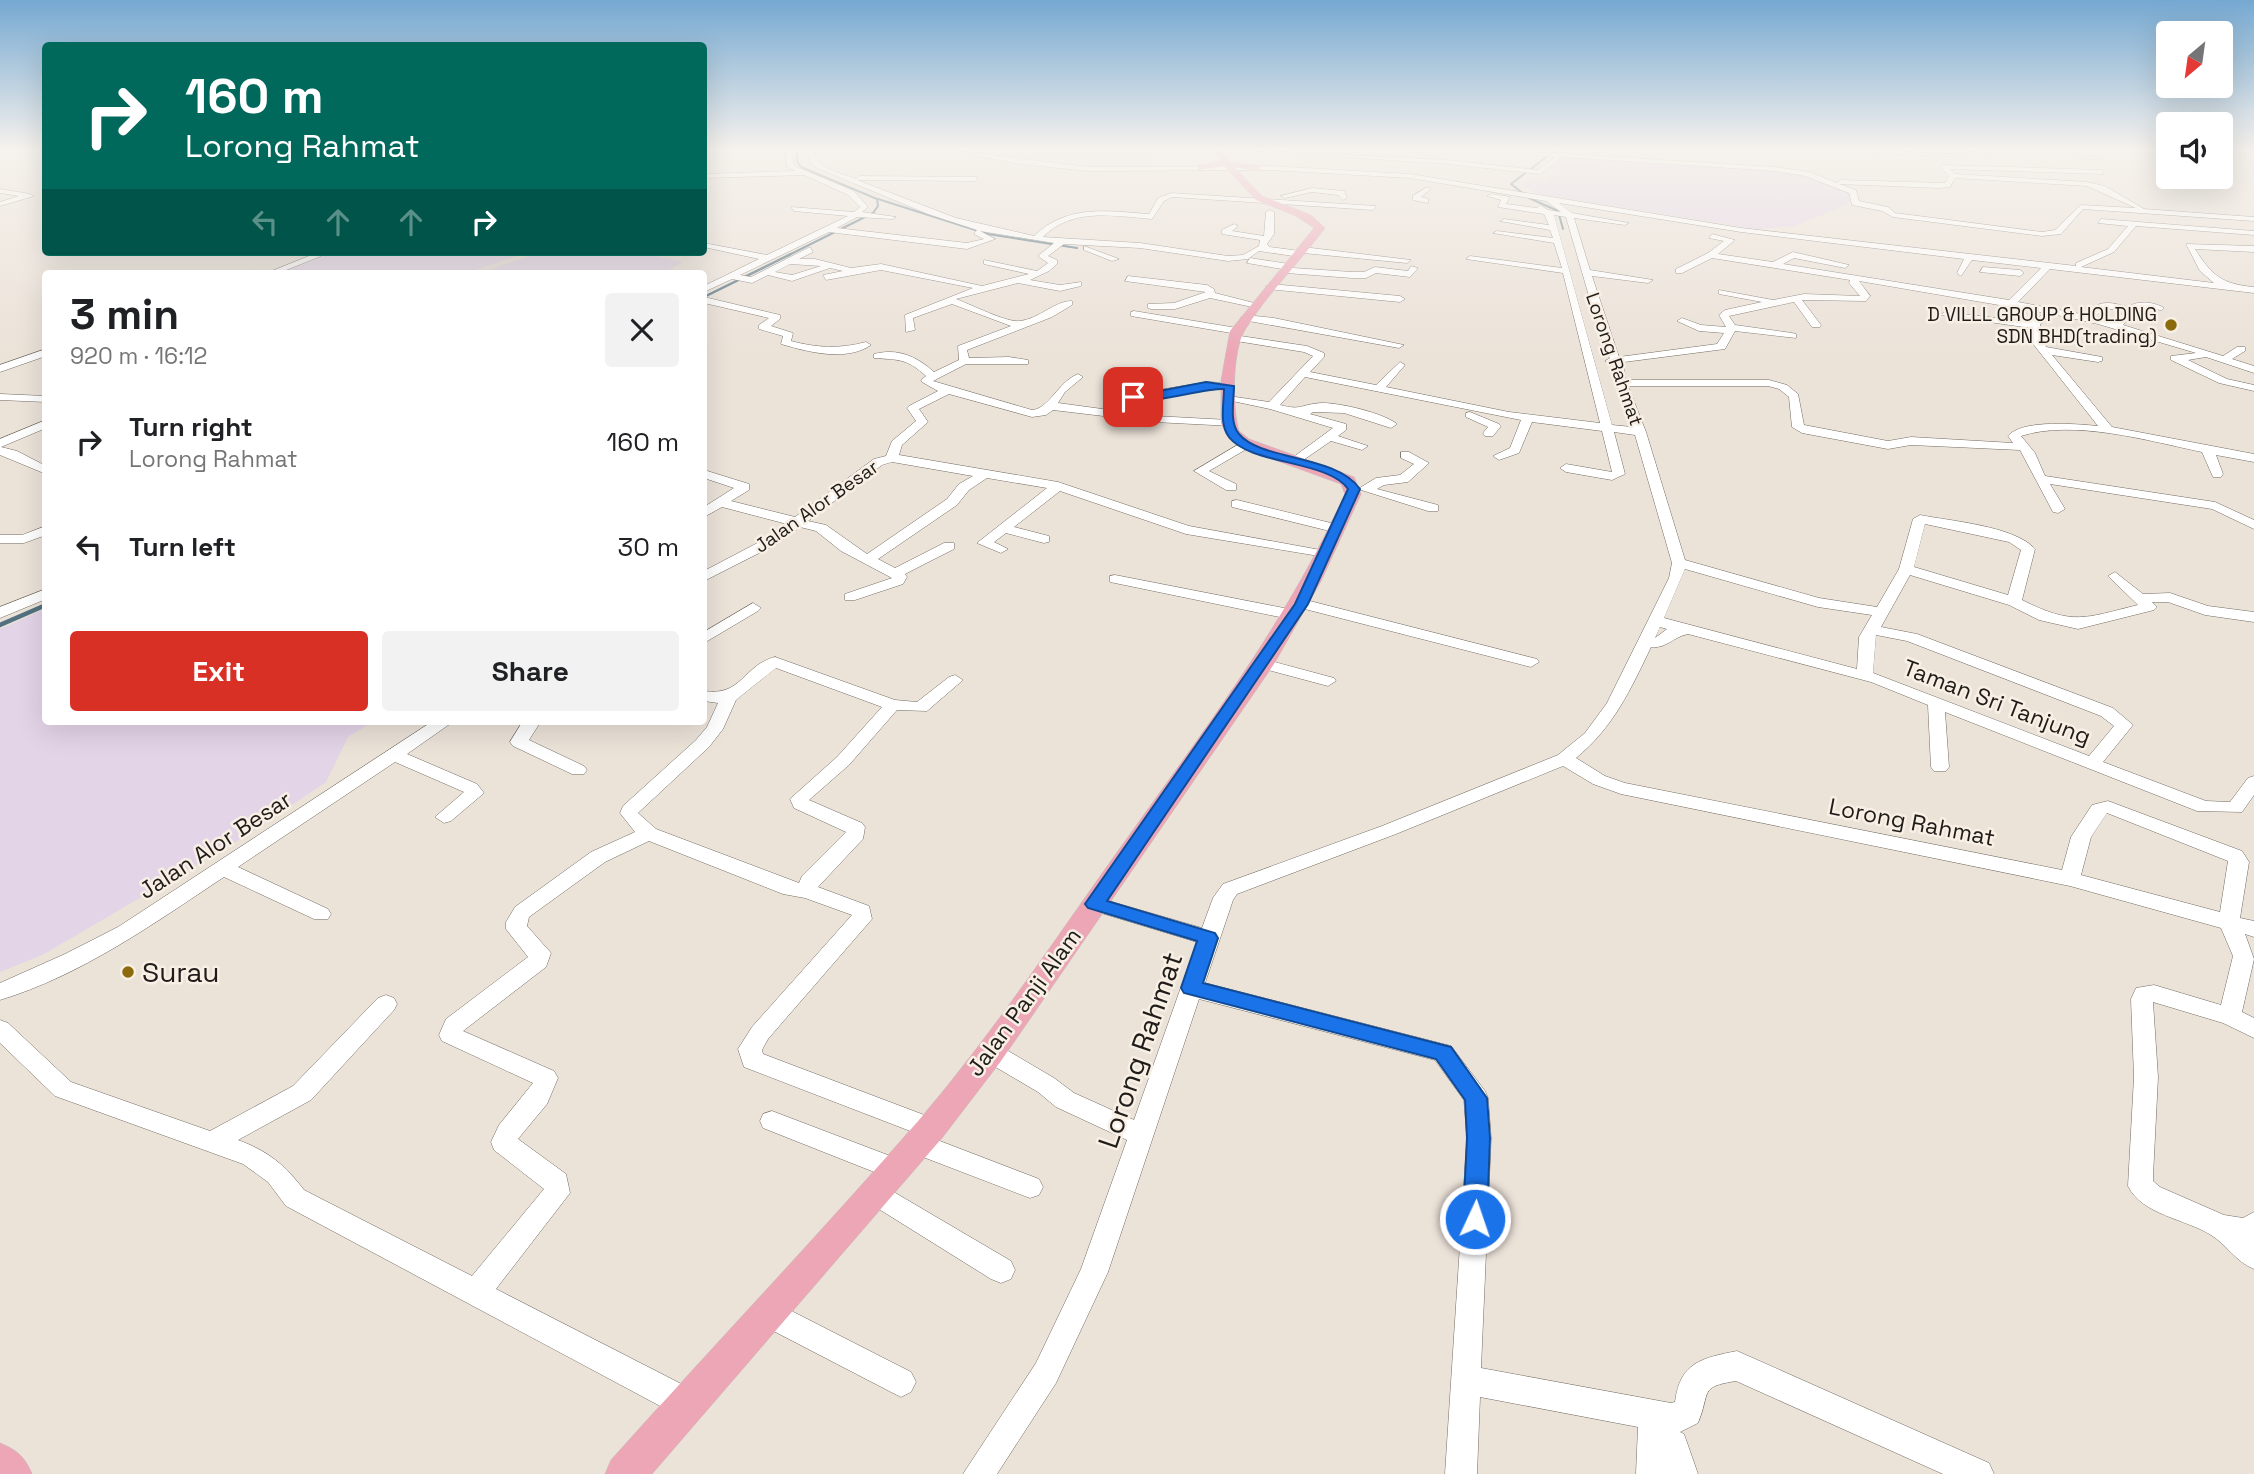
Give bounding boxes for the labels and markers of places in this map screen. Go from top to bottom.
place label: D VILLL GROUP & HOLDING SDN BHD(trading) [1927,302,2157,349]
marker: D VILLL GROUP & HOLDING SDN BHD(trading) [2163,317,2179,333]
pin [1103,367,1163,427]
place label: Surau [142,954,219,990]
marker: Surau [120,964,136,980]

